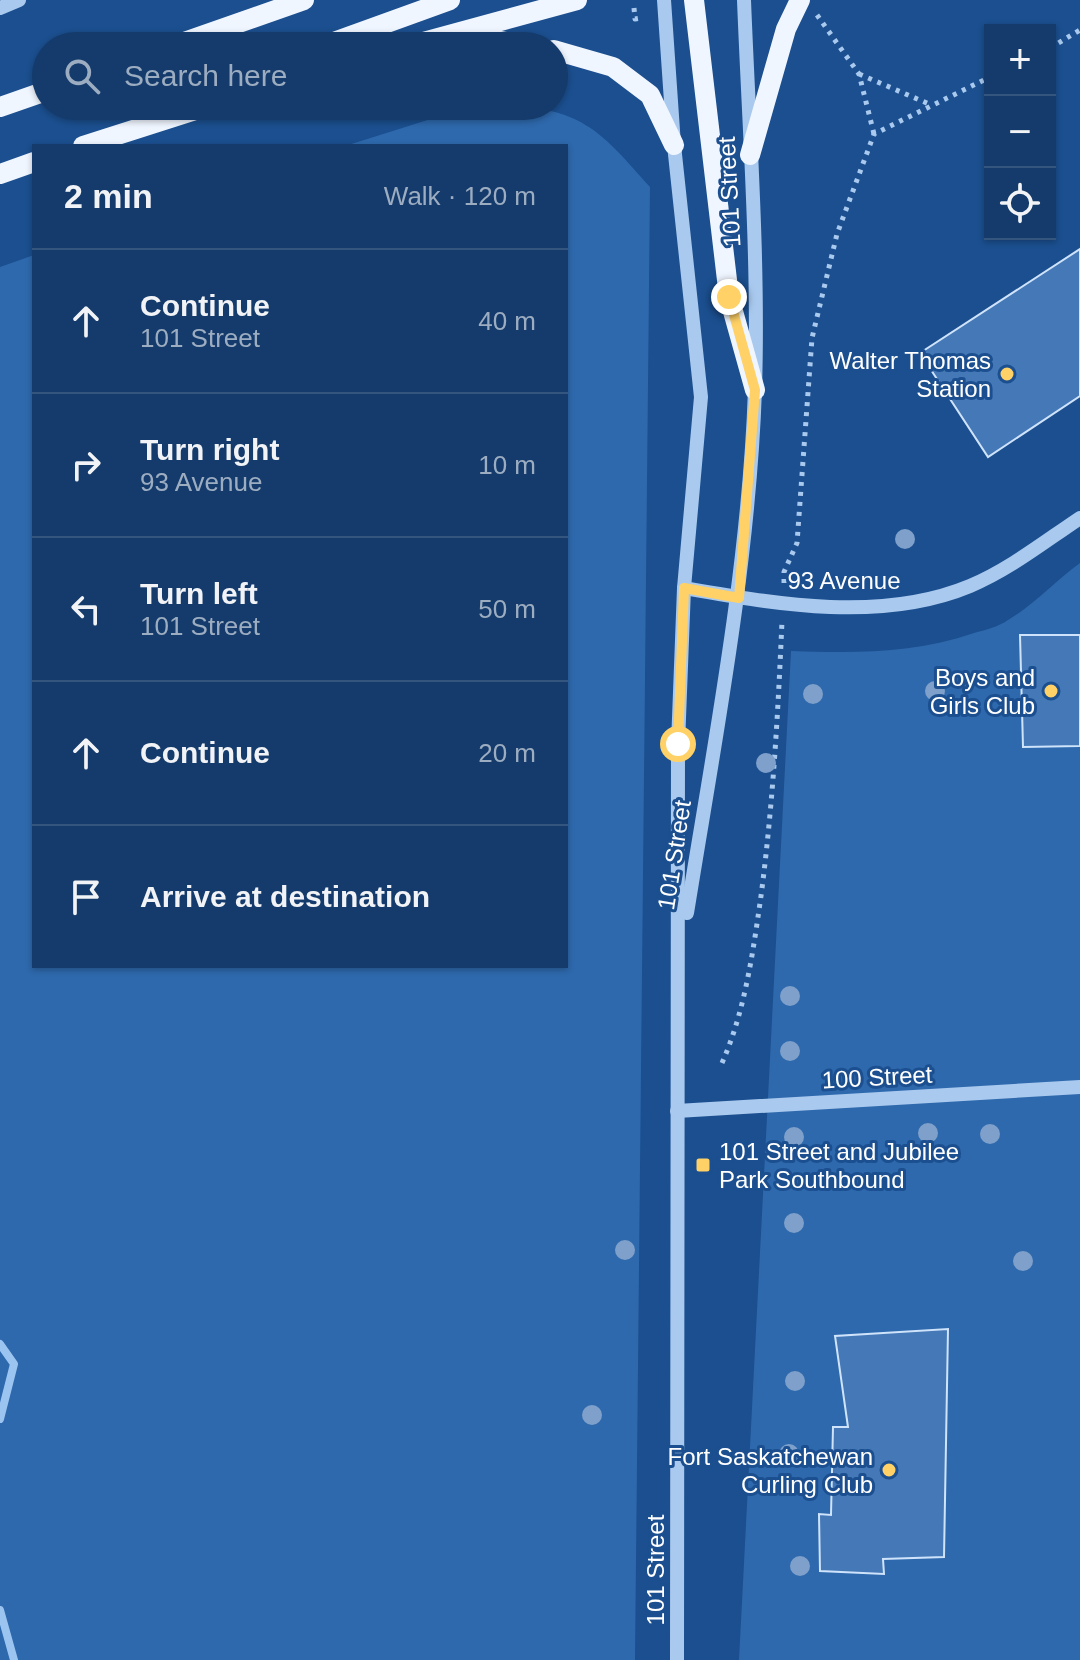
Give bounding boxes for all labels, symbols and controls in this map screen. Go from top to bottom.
map controls [984,24,1056,240]
button: + [984,24,1056,96]
search box [32,32,568,120]
icon: search [60,54,104,98]
text: Search here [124,59,287,92]
button: − [984,96,1056,168]
street label: 101 Street [713,136,745,248]
button: locate [984,168,1056,240]
text: 2 min [64,177,153,215]
text: Walk · 120 m [384,181,536,211]
route end [711,279,747,315]
text: Continue [140,289,270,322]
icon: ahead [64,299,108,343]
text: 40 m [478,306,536,336]
text: 101 Street [140,323,260,353]
place label: Walter Thomas Station [830,347,991,402]
marker: Walter Thomas Station [998,365,1016,383]
text: Turn right [140,433,279,466]
icon: right [64,443,108,487]
text: 10 m [478,450,536,480]
text: 93 Avenue [140,467,262,497]
street label: 93 Avenue [787,567,901,594]
text: Turn left [140,577,258,610]
icon: left [64,587,108,631]
text: 50 m [478,594,536,624]
text: 101 Street [140,611,260,641]
place label: Boys and Girls Club [930,664,1035,719]
marker: Boys and Girls Club [1042,682,1060,700]
route start [660,726,696,762]
icon: ahead [64,731,108,775]
text: Continue [140,736,270,769]
text: 20 m [478,738,536,768]
street label: 101 Street [652,798,696,912]
icon: arrive [64,875,108,919]
text: Arrive at destination [140,880,430,913]
street label: 100 Street [821,1061,933,1093]
place label: 101 Street and Jubilee Park Southbound [719,1138,959,1193]
marker: 101 Street and Jubilee Park Southbound [694,1156,712,1174]
place label: Fort Saskatchewan Curling Club [668,1443,873,1498]
marker: Fort Saskatchewan Curling Club [880,1461,898,1479]
street label: 101 Street [642,1514,669,1625]

